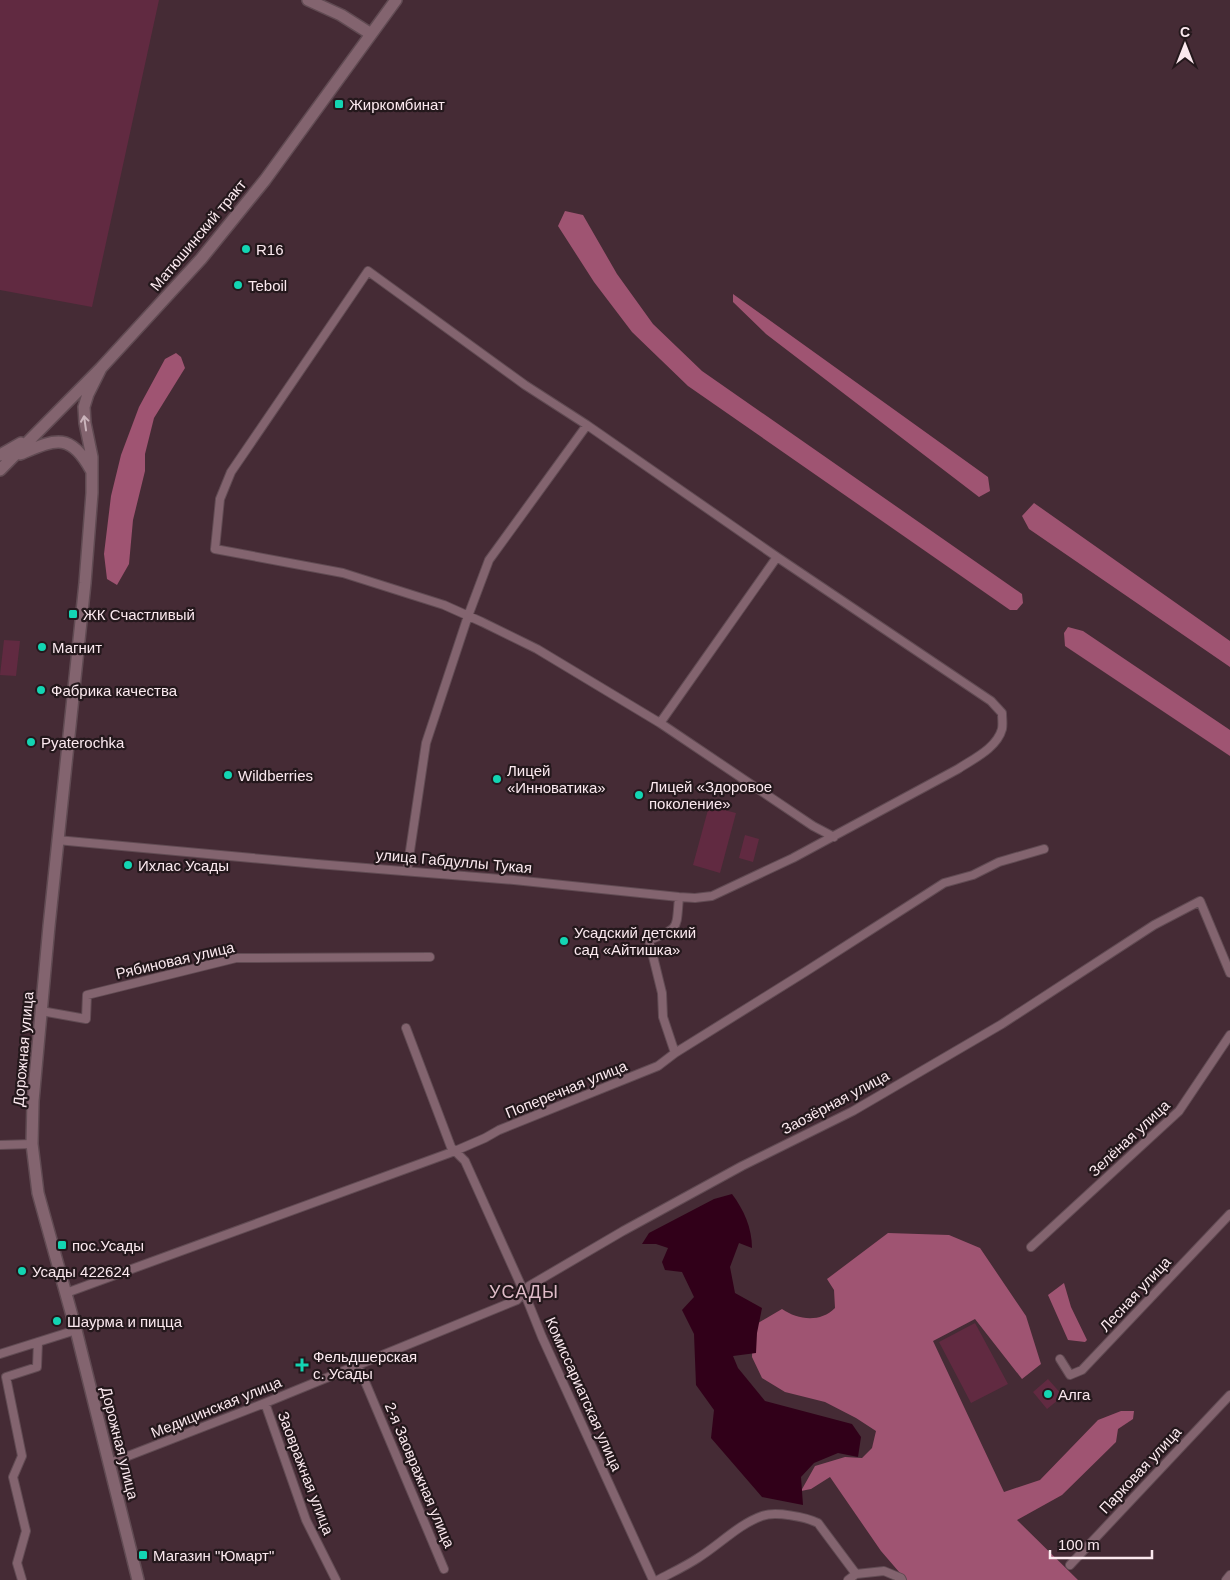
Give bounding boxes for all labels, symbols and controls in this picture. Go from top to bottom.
north arrow [1160,20,1210,70]
text: С [1180,24,1190,40]
place label: Жиркомбинат [349,96,445,113]
marker: Жиркомбинат [333,98,345,110]
street label: Матюшинский тракт [147,176,249,294]
place label: R16 [256,241,284,258]
marker: R16 [240,243,252,255]
place label: Teboil [248,277,287,294]
marker: Teboil [232,279,244,291]
one-way arrow [80,415,90,431]
place label: ЖК Счастливый [83,606,195,623]
marker: ЖК Счастливый [67,608,79,620]
place label: Магнит [52,639,102,656]
marker: Магнит [36,641,48,653]
place label: Фабрика качества [51,682,178,699]
marker: Фабрика качества [35,684,47,696]
place label: Pyaterochka [41,734,125,751]
marker: Pyaterochka [25,736,37,748]
place label: Лицей «Инноватика» [507,762,606,796]
place label: Wildberries [238,767,313,784]
marker: Wildberries [222,769,234,781]
marker: Лицей «Инноватика» [491,773,503,785]
place label: Лицей «Здоровое поколение» [649,778,772,812]
marker: Лицей «Здоровое поколение» [633,789,645,801]
street label: улица Габдуллы Тукая [375,846,533,876]
place label: Ихлас Усады [138,857,229,874]
marker: Ихлас Усады [122,859,134,871]
place label: Усадский детский сад «Айтишка» [574,924,696,958]
marker: Усадский детский сад «Айтишка» [558,935,570,947]
street label: Рябиновая улица [114,938,236,982]
street label: Дорожная улица [10,990,37,1107]
street label: Поперечная улица [503,1057,630,1121]
street label: Заозёрная улица [778,1066,892,1138]
street label: Зелёная улица [1085,1096,1173,1180]
place label: пос.Усады [72,1237,144,1254]
marker: пос.Усады [56,1239,68,1251]
street label: Лесная улица [1096,1253,1174,1335]
place label: Усады 422624 [32,1263,130,1280]
marker: Усады 422624 [16,1265,28,1277]
district label: УСАДЫ [489,1282,559,1302]
place label: Шаурма и пицца [67,1313,183,1330]
street label: Комиссариатская улица [542,1314,626,1474]
marker: Шаурма и пицца [51,1315,63,1327]
place label: Фельдшерская с. Усады [313,1348,417,1382]
marker: Фельдшерская с. Усады [295,1358,309,1372]
street label: Медицинская улица [148,1373,284,1441]
street label: Дорожная улица [98,1385,142,1502]
place label: Алга [1058,1386,1091,1403]
marker: Алга [1042,1388,1054,1400]
street label: 2-я Заовражная улица [382,1400,459,1551]
street label: Заовражная улица [275,1409,338,1538]
street label: Парковая улица [1096,1423,1185,1517]
scale bar [1050,1528,1152,1560]
text: 100 m [1058,1536,1100,1553]
place label: Магазин "Юмарт" [153,1547,274,1564]
marker: Магазин "Юмарт" [137,1549,149,1561]

